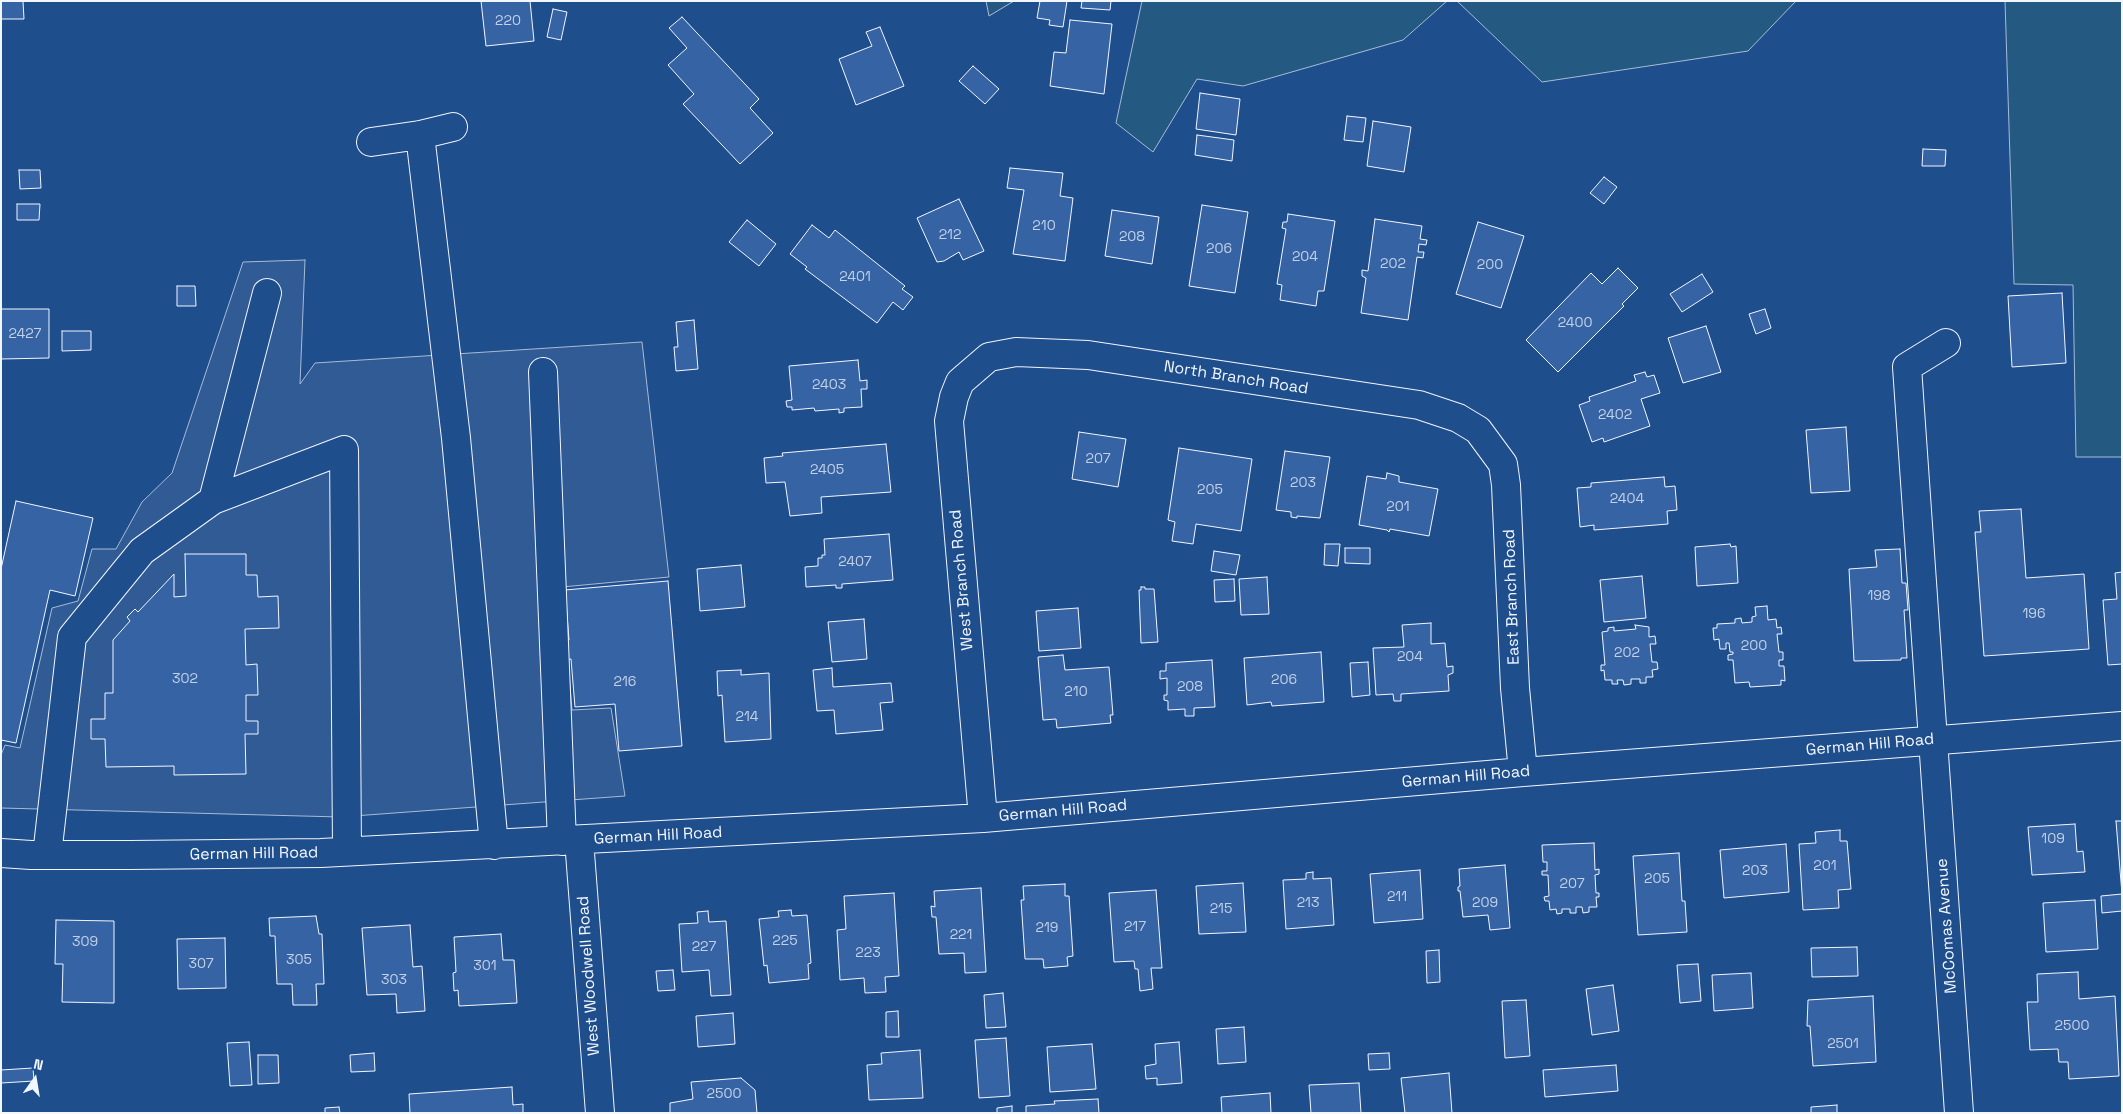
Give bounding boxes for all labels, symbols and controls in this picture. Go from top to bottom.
house number: 220 [495,13,521,29]
house number: 210 [1032,218,1056,234]
house number: 212 [939,227,961,243]
house number: 208 [1119,229,1145,245]
house number: 206 [1206,241,1232,257]
house number: 204 [1292,249,1318,265]
house number: 202 [1380,256,1406,272]
house number: 200 [1477,257,1503,273]
house number: 2401 [839,269,871,285]
house number: 2400 [1558,315,1592,331]
house number: 2427 [8,326,42,342]
street label: North Branch Road [1162,357,1310,399]
house number: 2403 [812,377,846,393]
house number: 2402 [1598,407,1632,423]
house number: 207 [1085,451,1111,467]
house number: 2405 [810,462,844,478]
house number: 203 [1290,475,1316,491]
house number: 205 [1197,482,1223,498]
house number: 2404 [1610,491,1644,507]
house number: 201 [1386,499,1410,515]
street label: West Branch Road [946,509,978,651]
street label: East Branch Road [1500,529,1524,665]
house number: 2407 [838,554,872,570]
house number: 198 [1867,588,1891,604]
house number: 196 [2023,606,2045,622]
house number: 200 [1741,638,1767,654]
house number: 202 [1614,645,1640,661]
house number: 204 [1397,649,1423,665]
house number: 302 [172,671,198,687]
house number: 206 [1271,672,1297,688]
house number: 216 [614,674,636,690]
house number: 208 [1177,679,1203,695]
house number: 210 [1064,684,1088,700]
house number: 214 [735,709,759,725]
street label: German Hill Road [1805,730,1935,760]
street label: German Hill Road [1401,762,1531,792]
street label: German Hill Road [998,796,1128,826]
street label: German Hill Road [593,823,723,849]
house number: 109 [2041,831,2065,847]
street label: German Hill Road [190,843,318,865]
house number: 201 [1813,858,1837,874]
street label: McComas Avenue [1933,858,1961,994]
house number: 203 [1742,863,1768,879]
house number: 205 [1644,871,1670,887]
house number: 207 [1559,876,1585,892]
house number: 211 [1387,889,1407,905]
street label: West Woodwell Road [574,895,604,1057]
house number: 213 [1297,895,1319,911]
house number: 209 [1472,895,1498,911]
house number: 215 [1210,901,1232,917]
house number: 217 [1124,919,1146,935]
house number: 219 [1036,920,1058,936]
house number: 221 [950,927,972,943]
house number: 225 [772,933,798,949]
house number: 309 [72,934,98,950]
house number: 227 [692,939,716,955]
house number: 223 [855,945,881,961]
house number: 305 [286,952,312,968]
house number: 307 [188,956,214,972]
house number: 301 [473,958,497,974]
house number: 303 [381,972,407,988]
house number: 2500 [2055,1018,2089,1034]
house number: 2501 [1827,1036,1859,1052]
north arrow [10,1054,60,1104]
text: N [32,1055,45,1074]
house number: 2500 [707,1086,741,1102]

